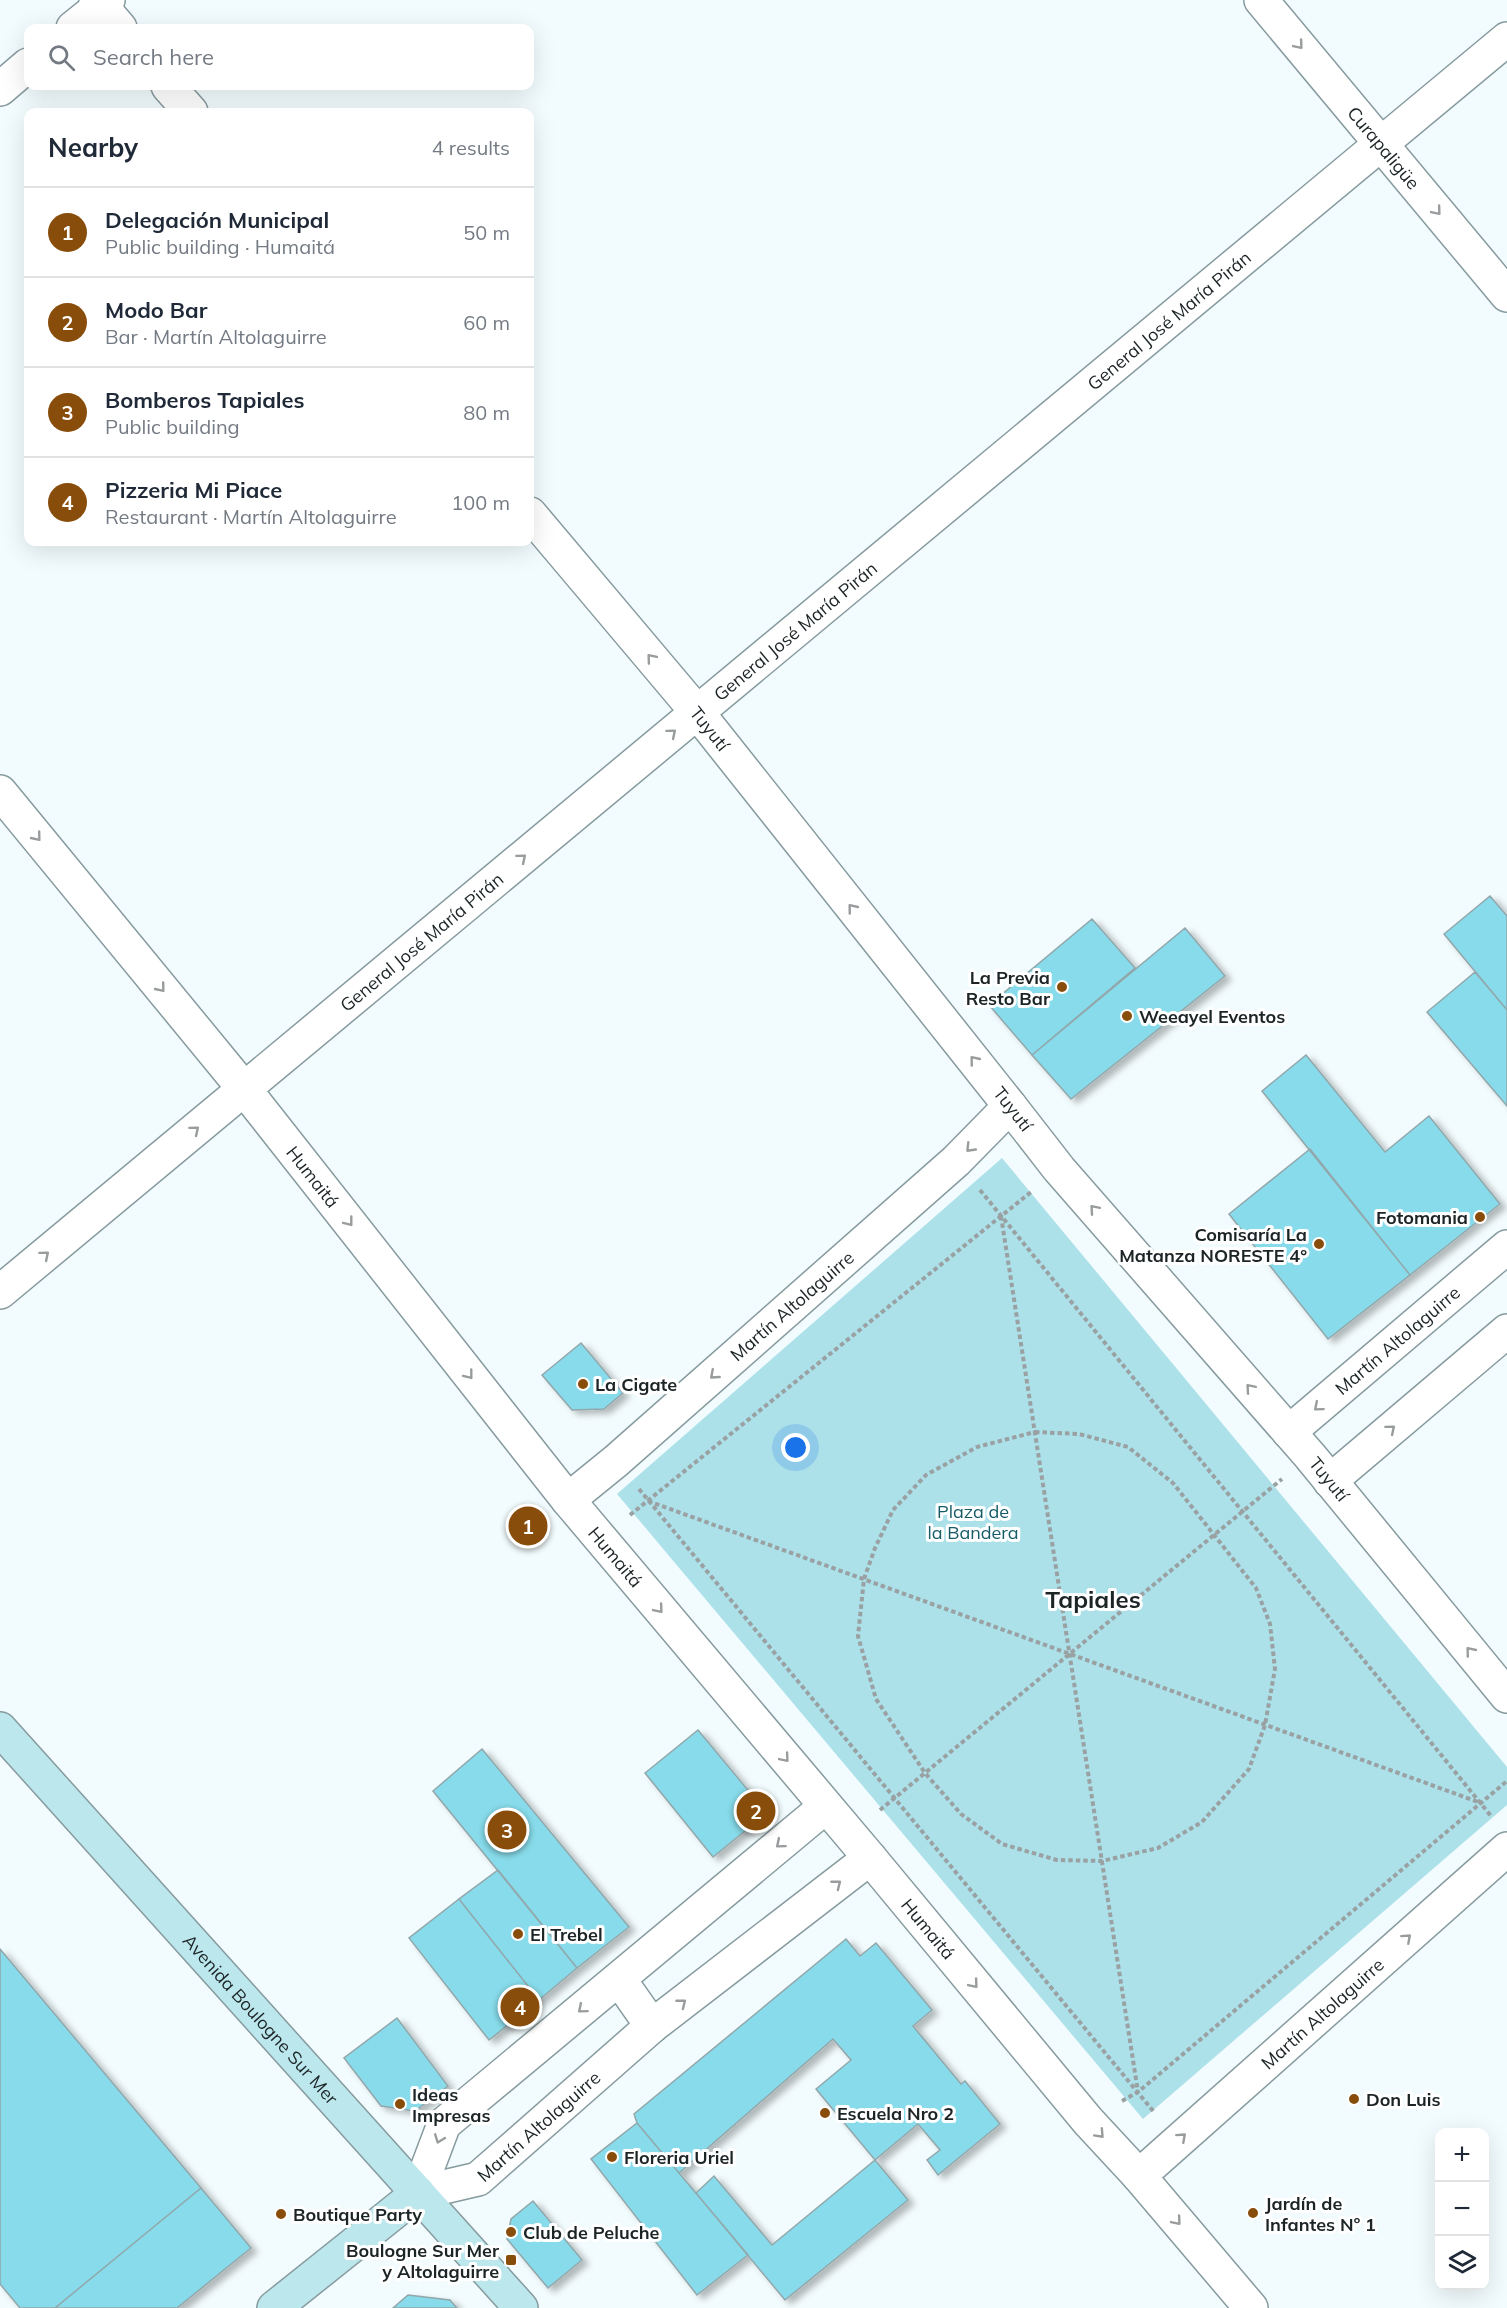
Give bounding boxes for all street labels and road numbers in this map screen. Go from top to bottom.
street label: Curapaligüe [1343,101,1425,194]
street label: General José María Pirán [1082,246,1255,395]
street label: General José María Pirán [709,556,882,706]
street label: Tuyutí [685,701,736,757]
street label: General José María Pirán [335,867,508,1016]
street label: Tuyutí [988,1082,1039,1137]
street label: Humaitá [282,1141,345,1212]
street label: Martín Altolaguirre [725,1246,859,1366]
street label: Martín Altolaguirre [1330,1281,1464,1400]
street label: Tuyutí [1304,1452,1355,1507]
street label: Humaitá [584,1522,648,1592]
street label: Humaitá [897,1893,960,1964]
street label: Avenida Boulogne Sur Mer [178,1929,344,2109]
street label: Martín Altolaguirre [1256,1953,1388,2074]
street label: Martín Altolaguirre [472,2066,605,2186]

